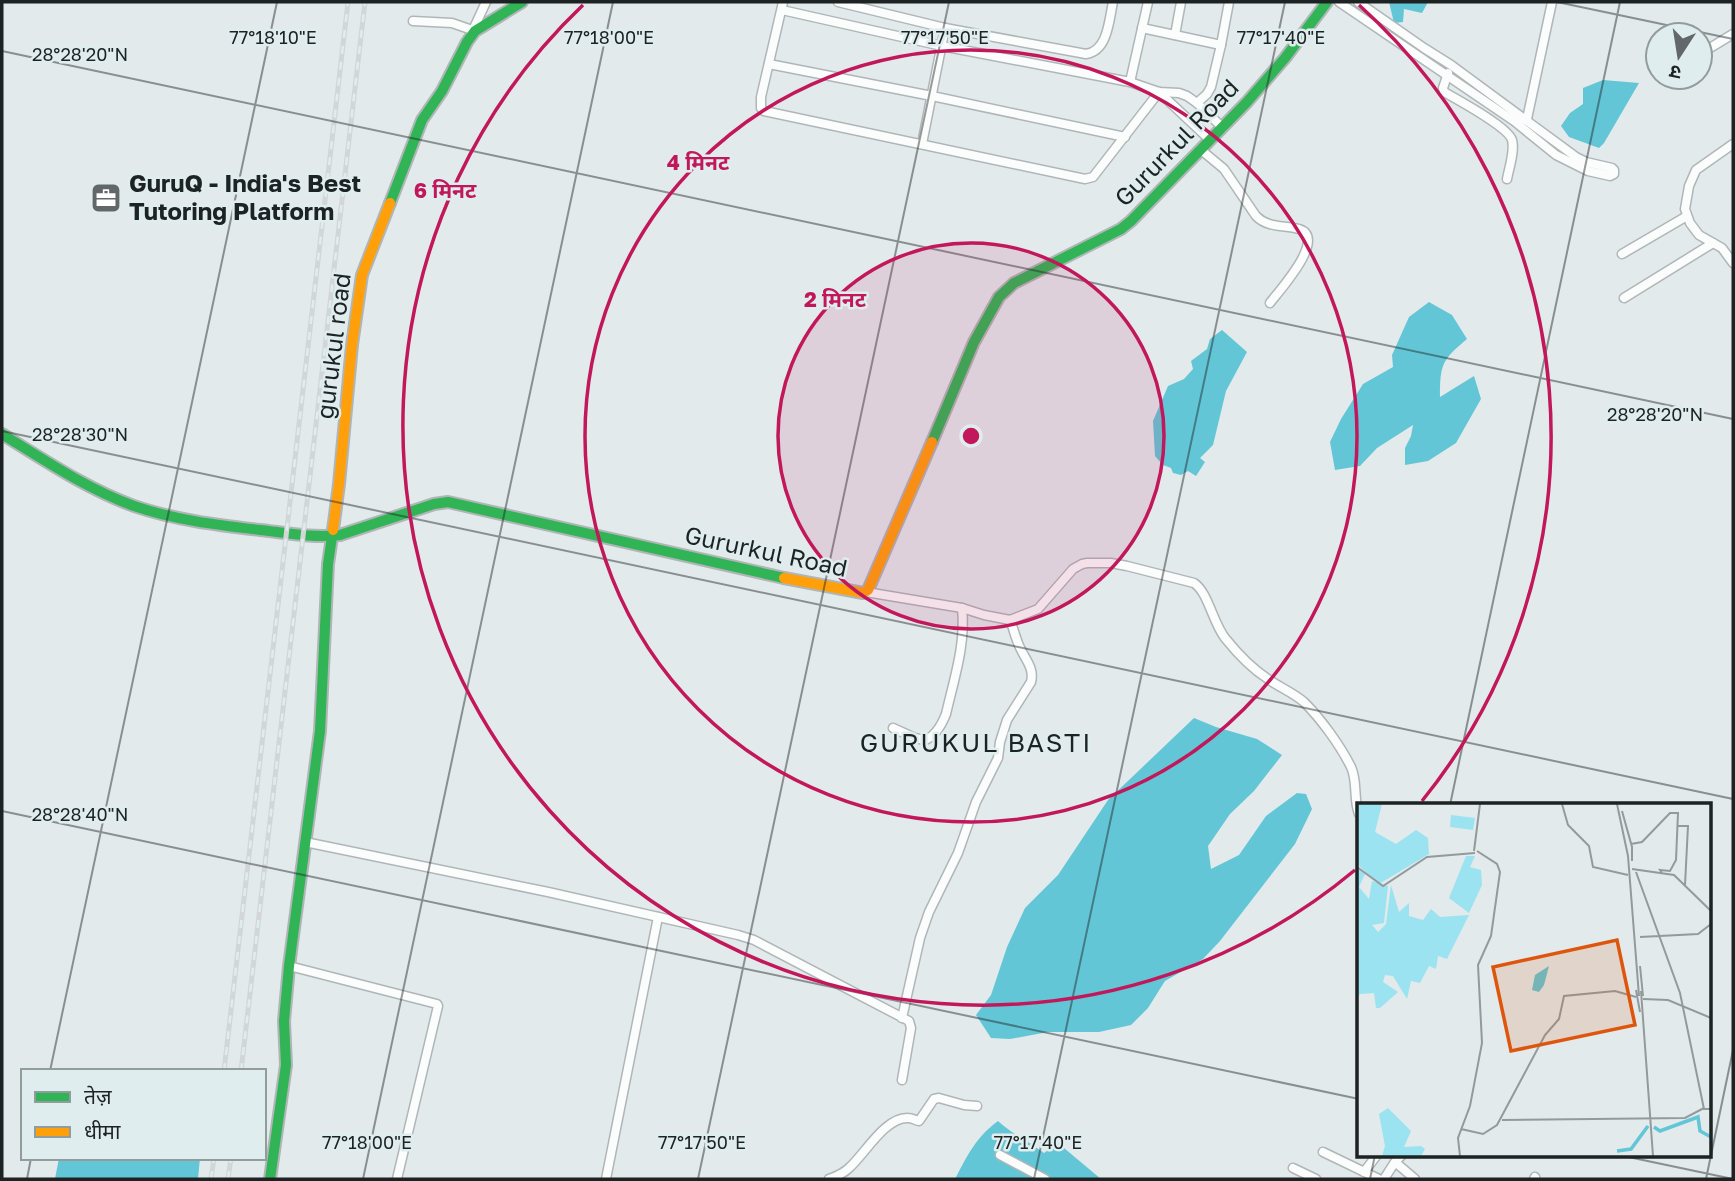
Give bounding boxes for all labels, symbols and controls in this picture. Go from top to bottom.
north arrow [1644,21,1714,91]
text: 77°18'10"E [229,26,317,48]
text: 77°18'00"E [564,26,654,48]
text: 77°17'50"E [901,26,989,48]
text: 77°17'40"E [1237,26,1325,48]
text: 28°28'20"N [32,43,128,65]
text: उ [1667,61,1683,86]
street label: Gururkul Road [1108,72,1244,211]
text: 4 मिनट [667,149,730,175]
place label: GuruQ - India's Best Tutoring Platform [129,168,361,225]
text: 6 मिनट [414,177,477,203]
office icon: GuruQ - India's Best Tutoring Platform [89,181,123,215]
street label: gurukul road [309,271,356,420]
text: 2 मिनट [804,286,867,312]
text: 28°28'20"N [1607,403,1703,425]
text: 28°28'30"N [32,423,128,445]
centre of rings [959,424,983,448]
street label: Gururkul Road [682,519,850,582]
district label: GURUKUL BASTI [860,727,1092,758]
text: 28°28'40"N [32,803,128,825]
inset map [1357,803,1710,1156]
legend [21,1069,266,1160]
text: तेज़ [84,1083,112,1109]
text: धीमा [84,1118,121,1144]
text: 77°18'00"E [322,1131,412,1153]
text: 77°17'50"E [658,1131,746,1153]
text: 77°17'40"E [994,1131,1082,1153]

